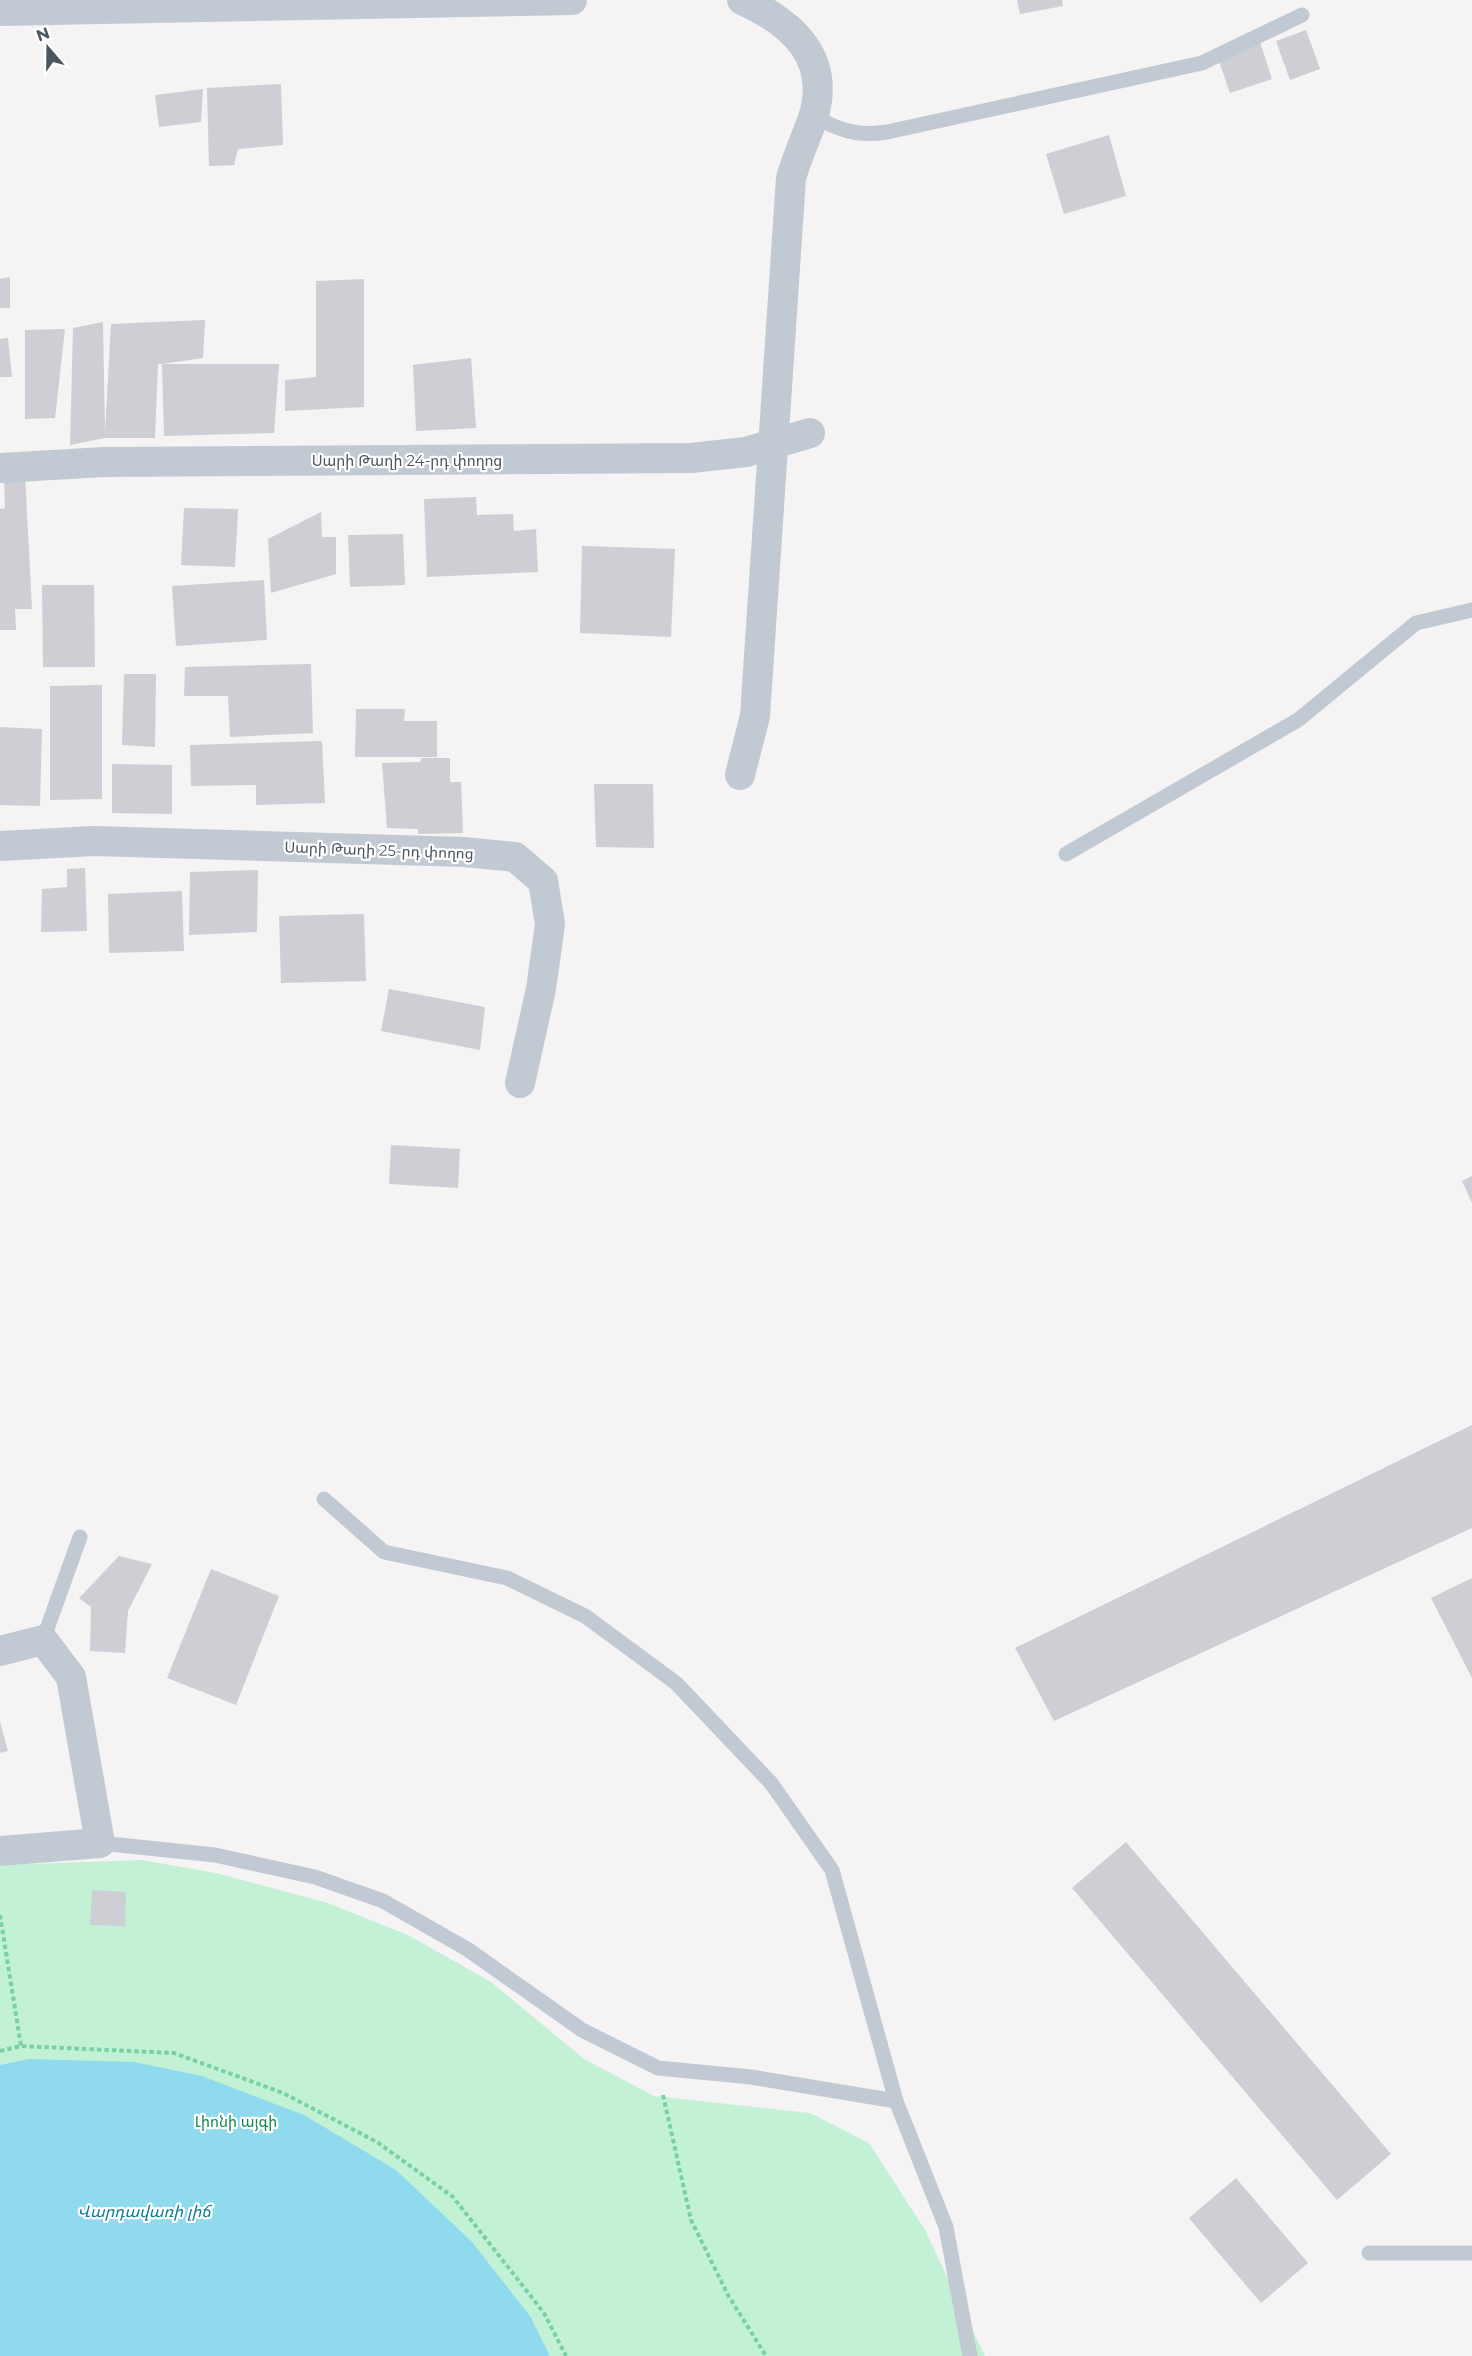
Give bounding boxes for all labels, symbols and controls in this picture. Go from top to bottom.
north arrow [18,18,78,78]
text: N [34,23,52,46]
street label: Սարի Թաղի 24-րդ փողոց [312,451,502,470]
street label: Սարի Թաղի 25-րդ փողոց [284,837,474,863]
park label: Լիոնի այգի [195,2112,277,2131]
water label: Վարդավառի լիճ [77,2202,213,2221]

